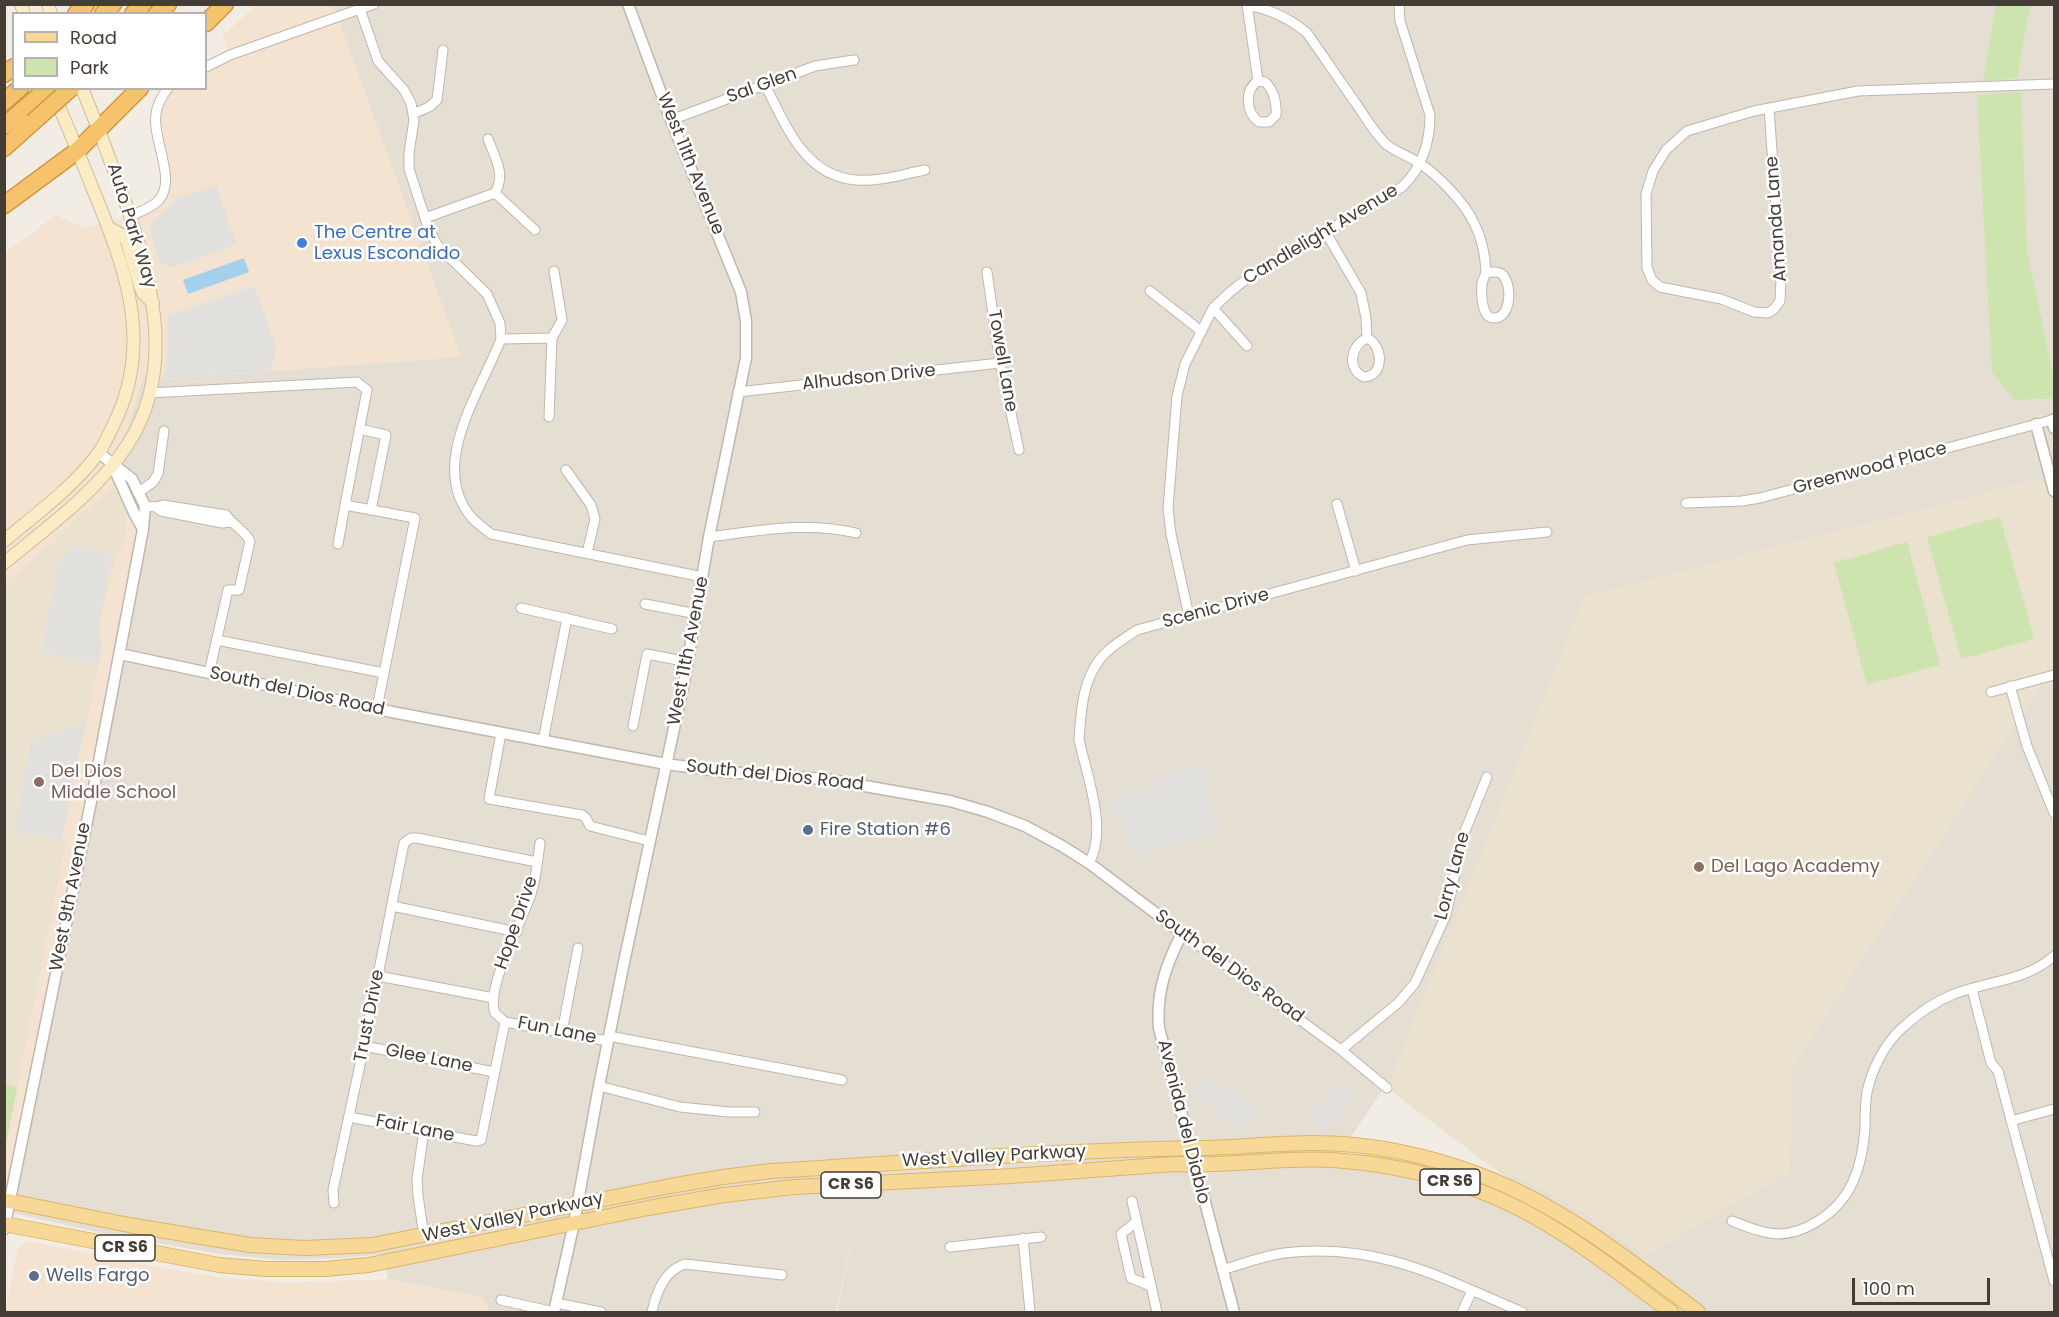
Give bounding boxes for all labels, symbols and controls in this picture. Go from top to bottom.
legend [12,12,207,90]
text: Road [70,25,117,50]
text: Park [70,55,109,80]
street label: Sal Glen [724,63,800,109]
street label: West 11th Avenue [652,90,728,238]
street label: Amanda Lane [1762,155,1792,283]
street label: Auto Park Way [102,161,160,291]
street label: Candlelight Avenue [1240,180,1402,290]
place label: The Centre at Lexus Escondido [314,222,460,264]
marker: The Centre at Lexus Escondido [295,236,309,250]
street label: Towell Lane [982,308,1022,414]
street label: Alhudson Drive [801,360,937,396]
street label: Greenwood Place [1791,438,1949,500]
street label: West 11th Avenue [664,575,714,727]
street label: Scenic Drive [1160,584,1272,634]
street label: South del Dios Road [207,663,387,721]
street label: South del Dios Road [685,756,865,796]
place label: Del Dios Middle School [51,761,176,804]
marker: Del Dios Middle School [32,775,46,789]
place label: Fire Station #6 [820,819,951,841]
street label: West 9th Avenue [46,821,96,973]
marker: Fire Station #6 [801,823,815,837]
street label: Lorry Lane [1431,830,1475,922]
place label: Del Lago Academy [1711,856,1880,878]
marker: Del Lago Academy [1692,860,1706,874]
street label: Hope Drive [491,874,543,972]
street label: South del Dios Road [1150,906,1308,1028]
street label: Trust Drive [350,968,390,1064]
street label: Fun Lane [516,1013,598,1049]
street label: Avenida del Diablo [1152,1038,1214,1206]
street label: Glee Lane [384,1040,474,1078]
street label: Fair Lane [374,1111,456,1147]
street label: West Valley Parkway [901,1141,1087,1173]
road number: CR S6 [1420,1169,1480,1195]
road number: CR S6 [821,1172,881,1198]
street label: West Valley Parkway [421,1188,605,1248]
road number: CR S6 [95,1235,155,1261]
place label: Wells Fargo [46,1265,149,1287]
scale bar [1855,1266,1993,1304]
marker: Wells Fargo [27,1269,41,1283]
text: 100 m [1863,1276,1915,1301]

